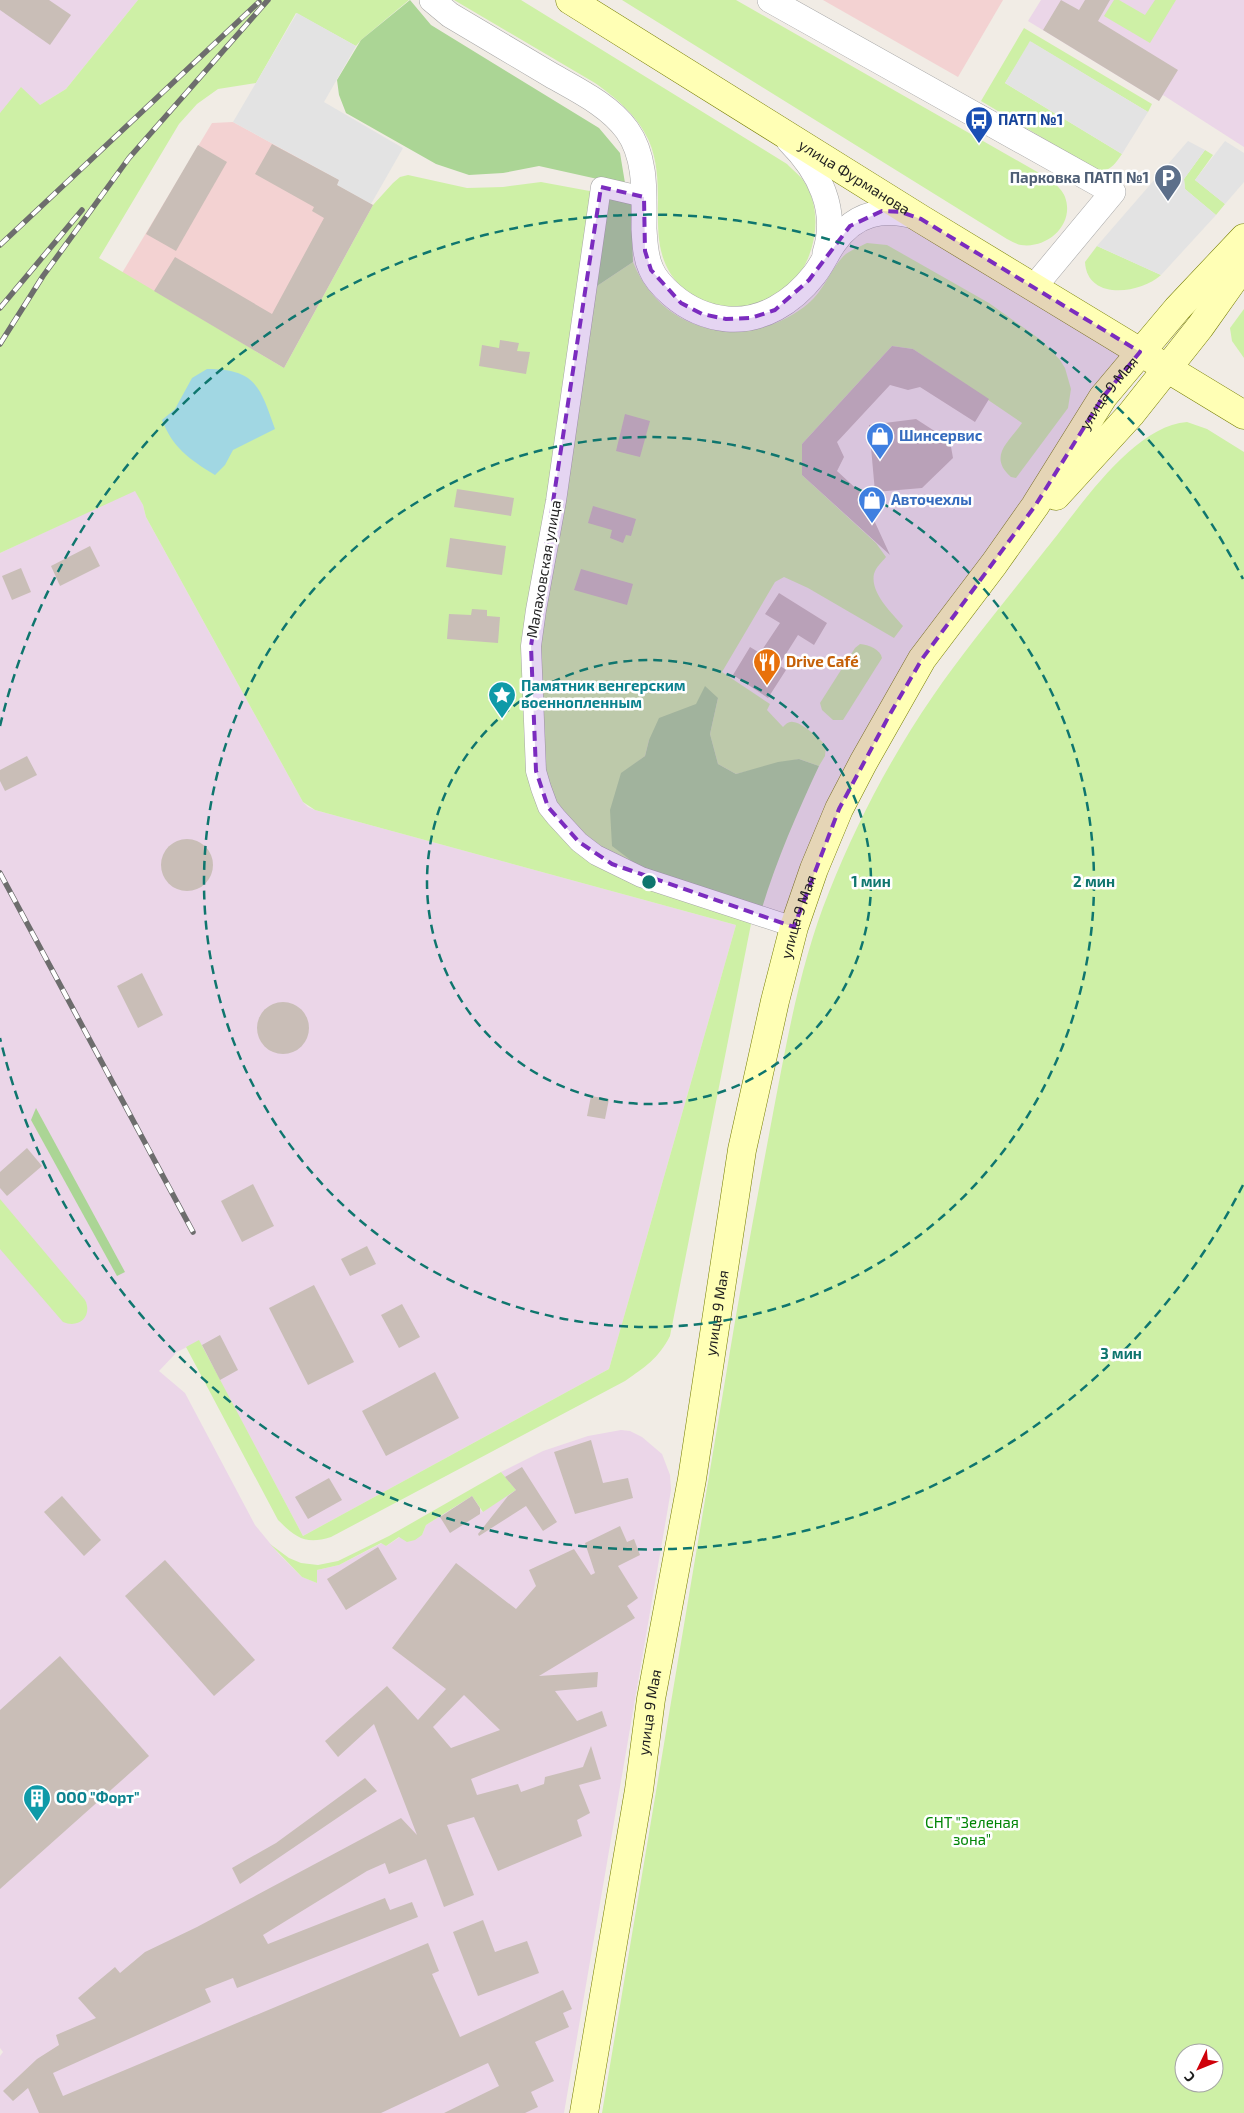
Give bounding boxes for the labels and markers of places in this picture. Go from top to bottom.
bus stop icon: ПАТП №1 [964,105,994,144]
place label: ПАТП №1 [998,110,1063,128]
parking icon: Парковка ПАТП №1 [1153,163,1183,202]
place label: Парковка ПАТП №1 [1010,168,1149,186]
shop icon: Шинсервис [865,421,895,460]
place label: Шинсервис [899,426,983,444]
shop icon: Авточехлы [857,485,887,524]
place label: Авточехлы [891,490,972,508]
restaurant icon: Drive Café [752,647,782,686]
place label: Drive Café [786,652,859,670]
place label: Памятник венгерским военнопленным [521,676,686,711]
place icon: Памятник венгерским военнопленным [487,680,517,719]
centre of rings [640,873,658,891]
building icon: ООО "Форт" [22,1783,52,1822]
place label: ООО "Форт" [56,1788,140,1806]

